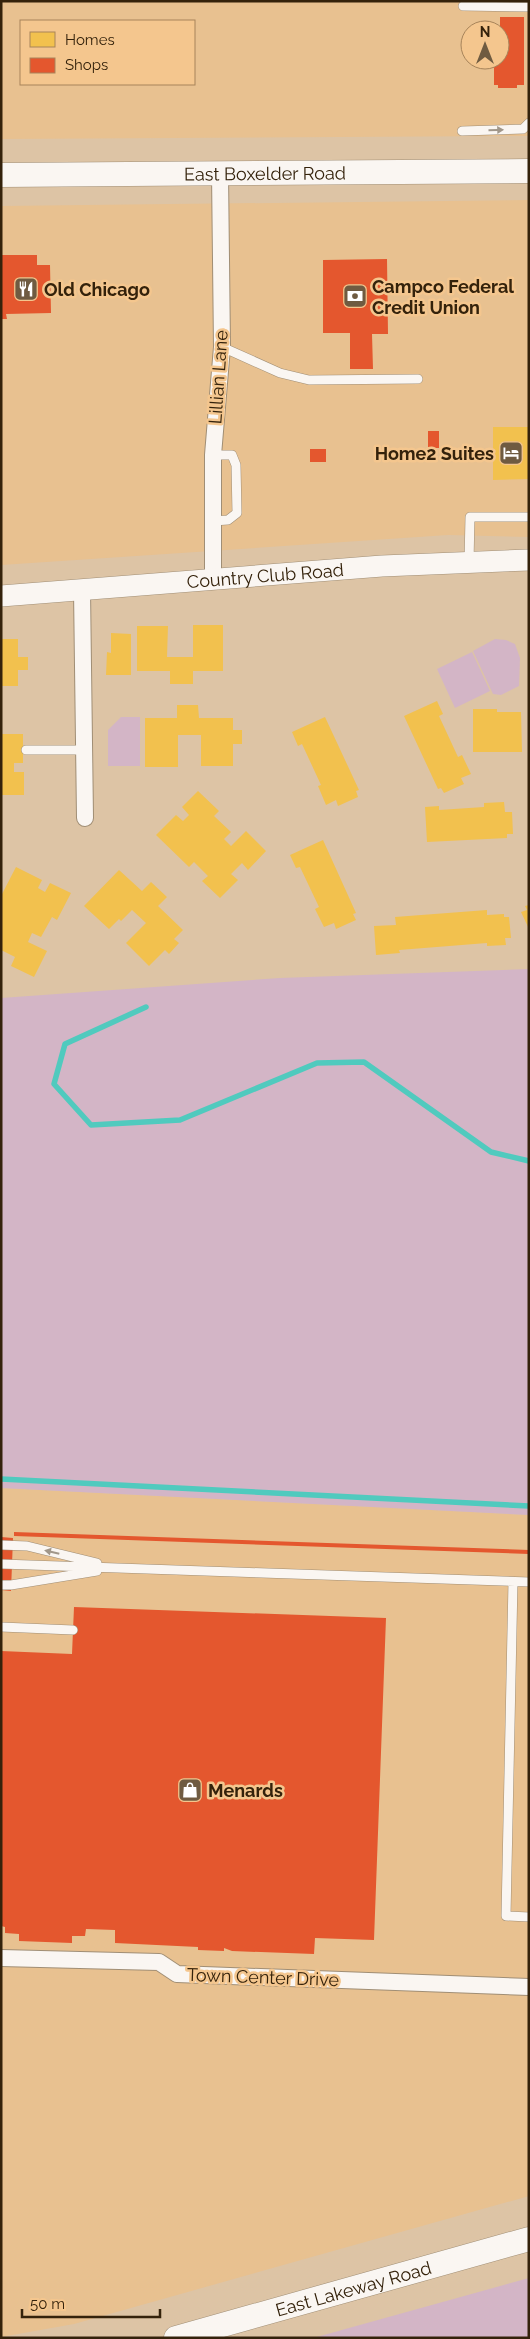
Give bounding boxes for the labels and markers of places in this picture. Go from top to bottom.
restaurant icon: Old Chicago [13,276,39,302]
place label: Campco Federal Credit Union [372,276,514,318]
place label: Old Chicago [44,279,150,300]
bank icon: Campco Federal Credit Union [342,283,368,309]
hotel icon: Home2 Suites [498,440,524,466]
place label: Home2 Suites [375,443,494,464]
shop icon: Menards [177,1777,203,1803]
place label: Menards [208,1780,283,1801]

